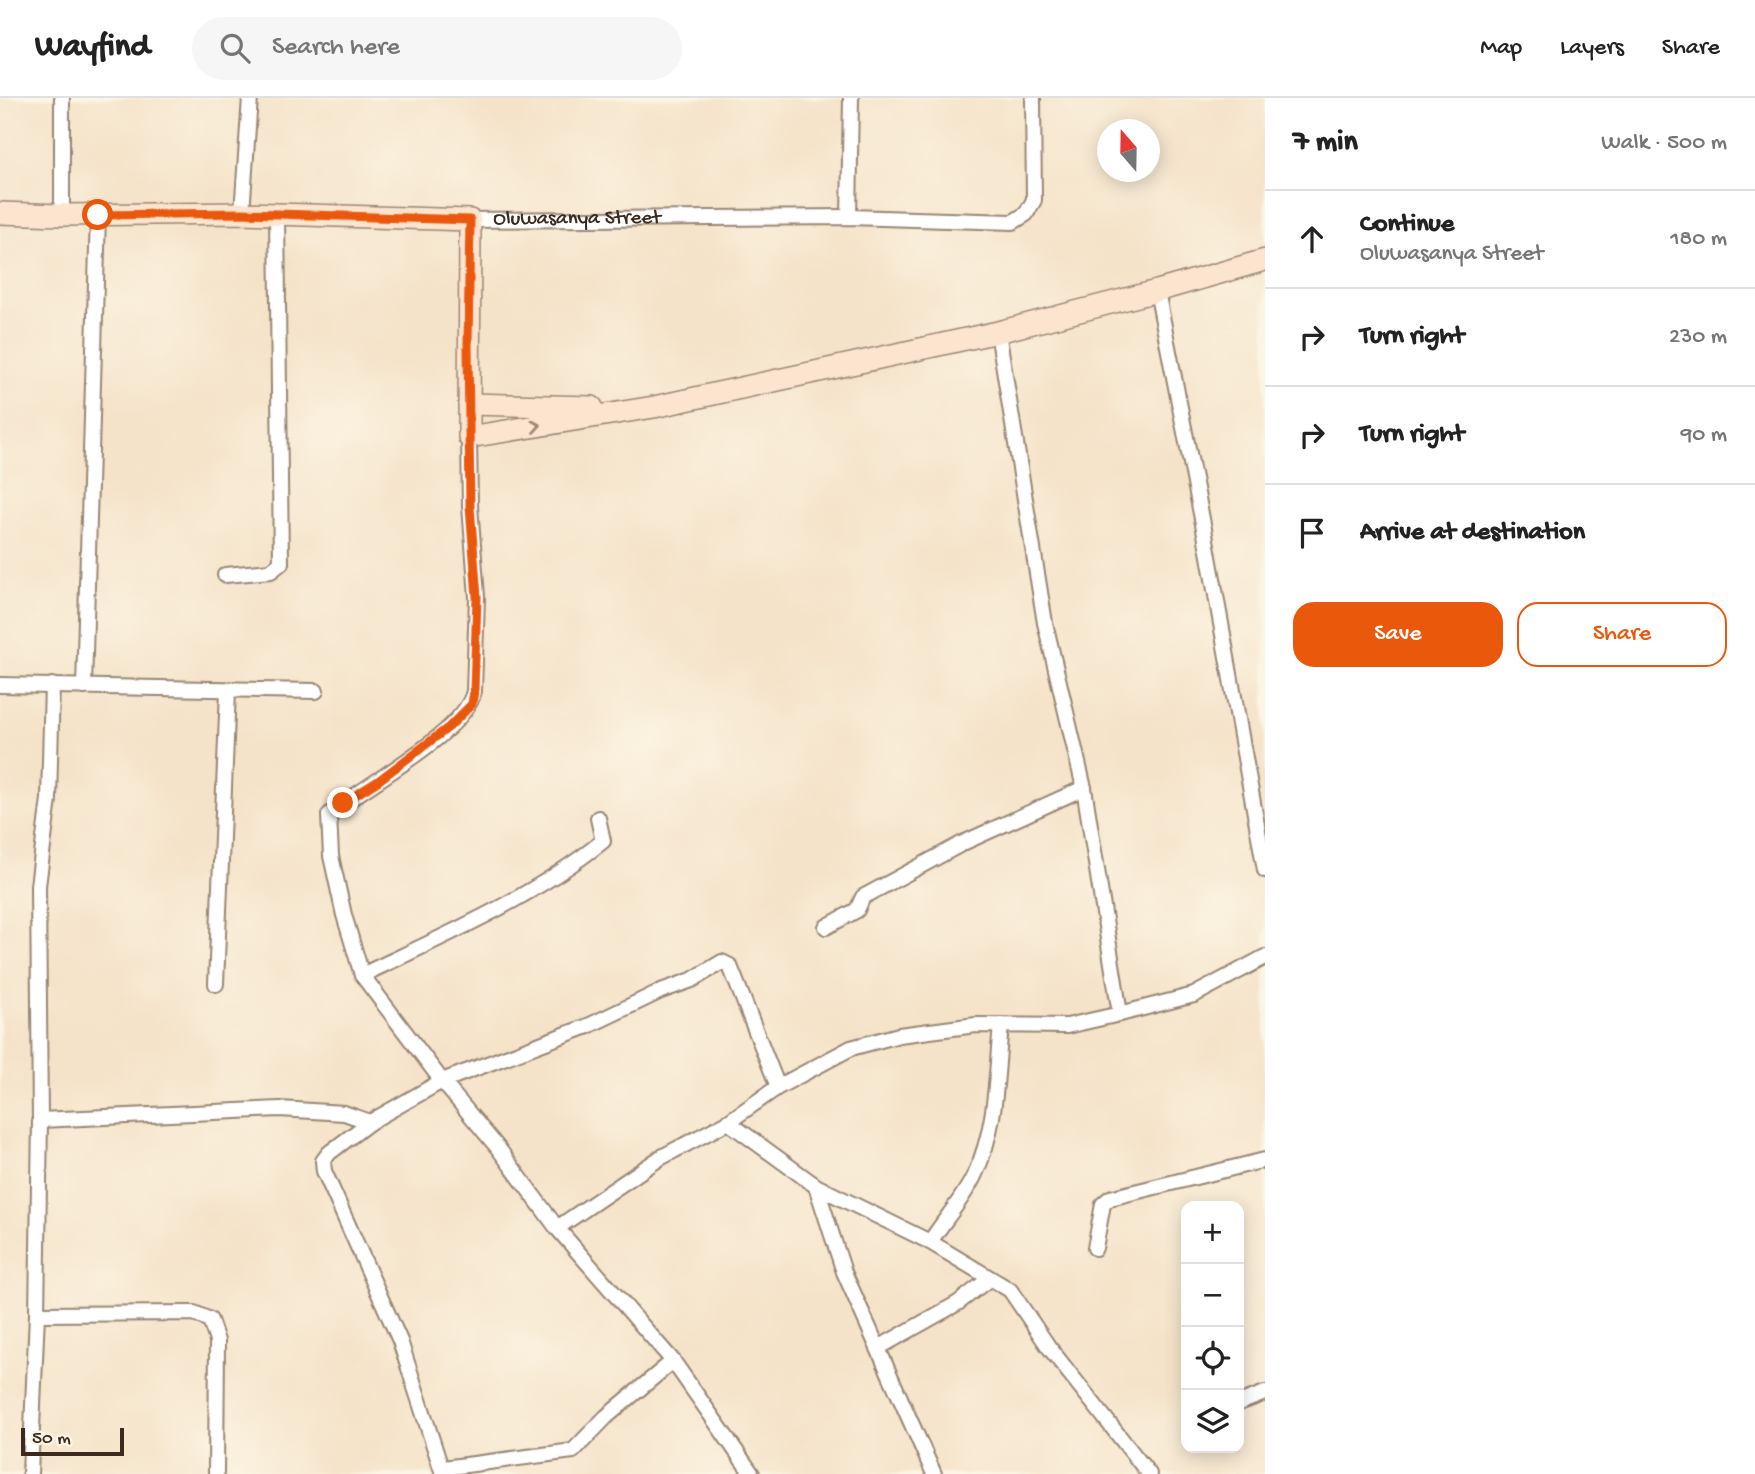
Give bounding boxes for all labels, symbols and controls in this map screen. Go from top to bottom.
search box [192,17,682,80]
text: Wayfind [35,29,150,67]
icon: search [216,29,254,67]
text: Search here [272,33,400,64]
text: Map [1480,34,1522,63]
text: Layers [1560,34,1624,63]
text: Share [1662,34,1720,63]
north arrow [1097,119,1160,182]
text: 7 min [1293,126,1358,161]
text: Walk · 500 m [1601,130,1727,157]
route start [82,199,113,230]
street label: Oluwasanya Street [493,206,663,232]
text: Continue [1360,210,1454,241]
icon: ahead [1293,220,1331,258]
text: 180 m [1670,226,1727,253]
text: Oluwasanya Street [1360,241,1543,268]
icon: right [1293,318,1331,356]
text: Turn right [1360,322,1464,353]
text: 230 m [1669,324,1727,351]
icon: right [1293,416,1331,454]
one-way arrow [530,419,542,434]
text: Turn right [1360,420,1464,451]
text: 90 m [1681,422,1727,449]
icon: arrive [1293,514,1331,552]
text: Arrive at destination [1360,518,1585,549]
button: Save [1293,602,1503,667]
button: Share [1517,602,1727,667]
route end [327,787,358,818]
map controls [1181,1201,1244,1453]
button: + [1181,1201,1244,1264]
button: − [1181,1264,1244,1327]
button: locate [1181,1327,1244,1390]
button: layers [1181,1390,1244,1453]
scale bar [21,1425,124,1457]
text: 50 m [32,1428,71,1451]

